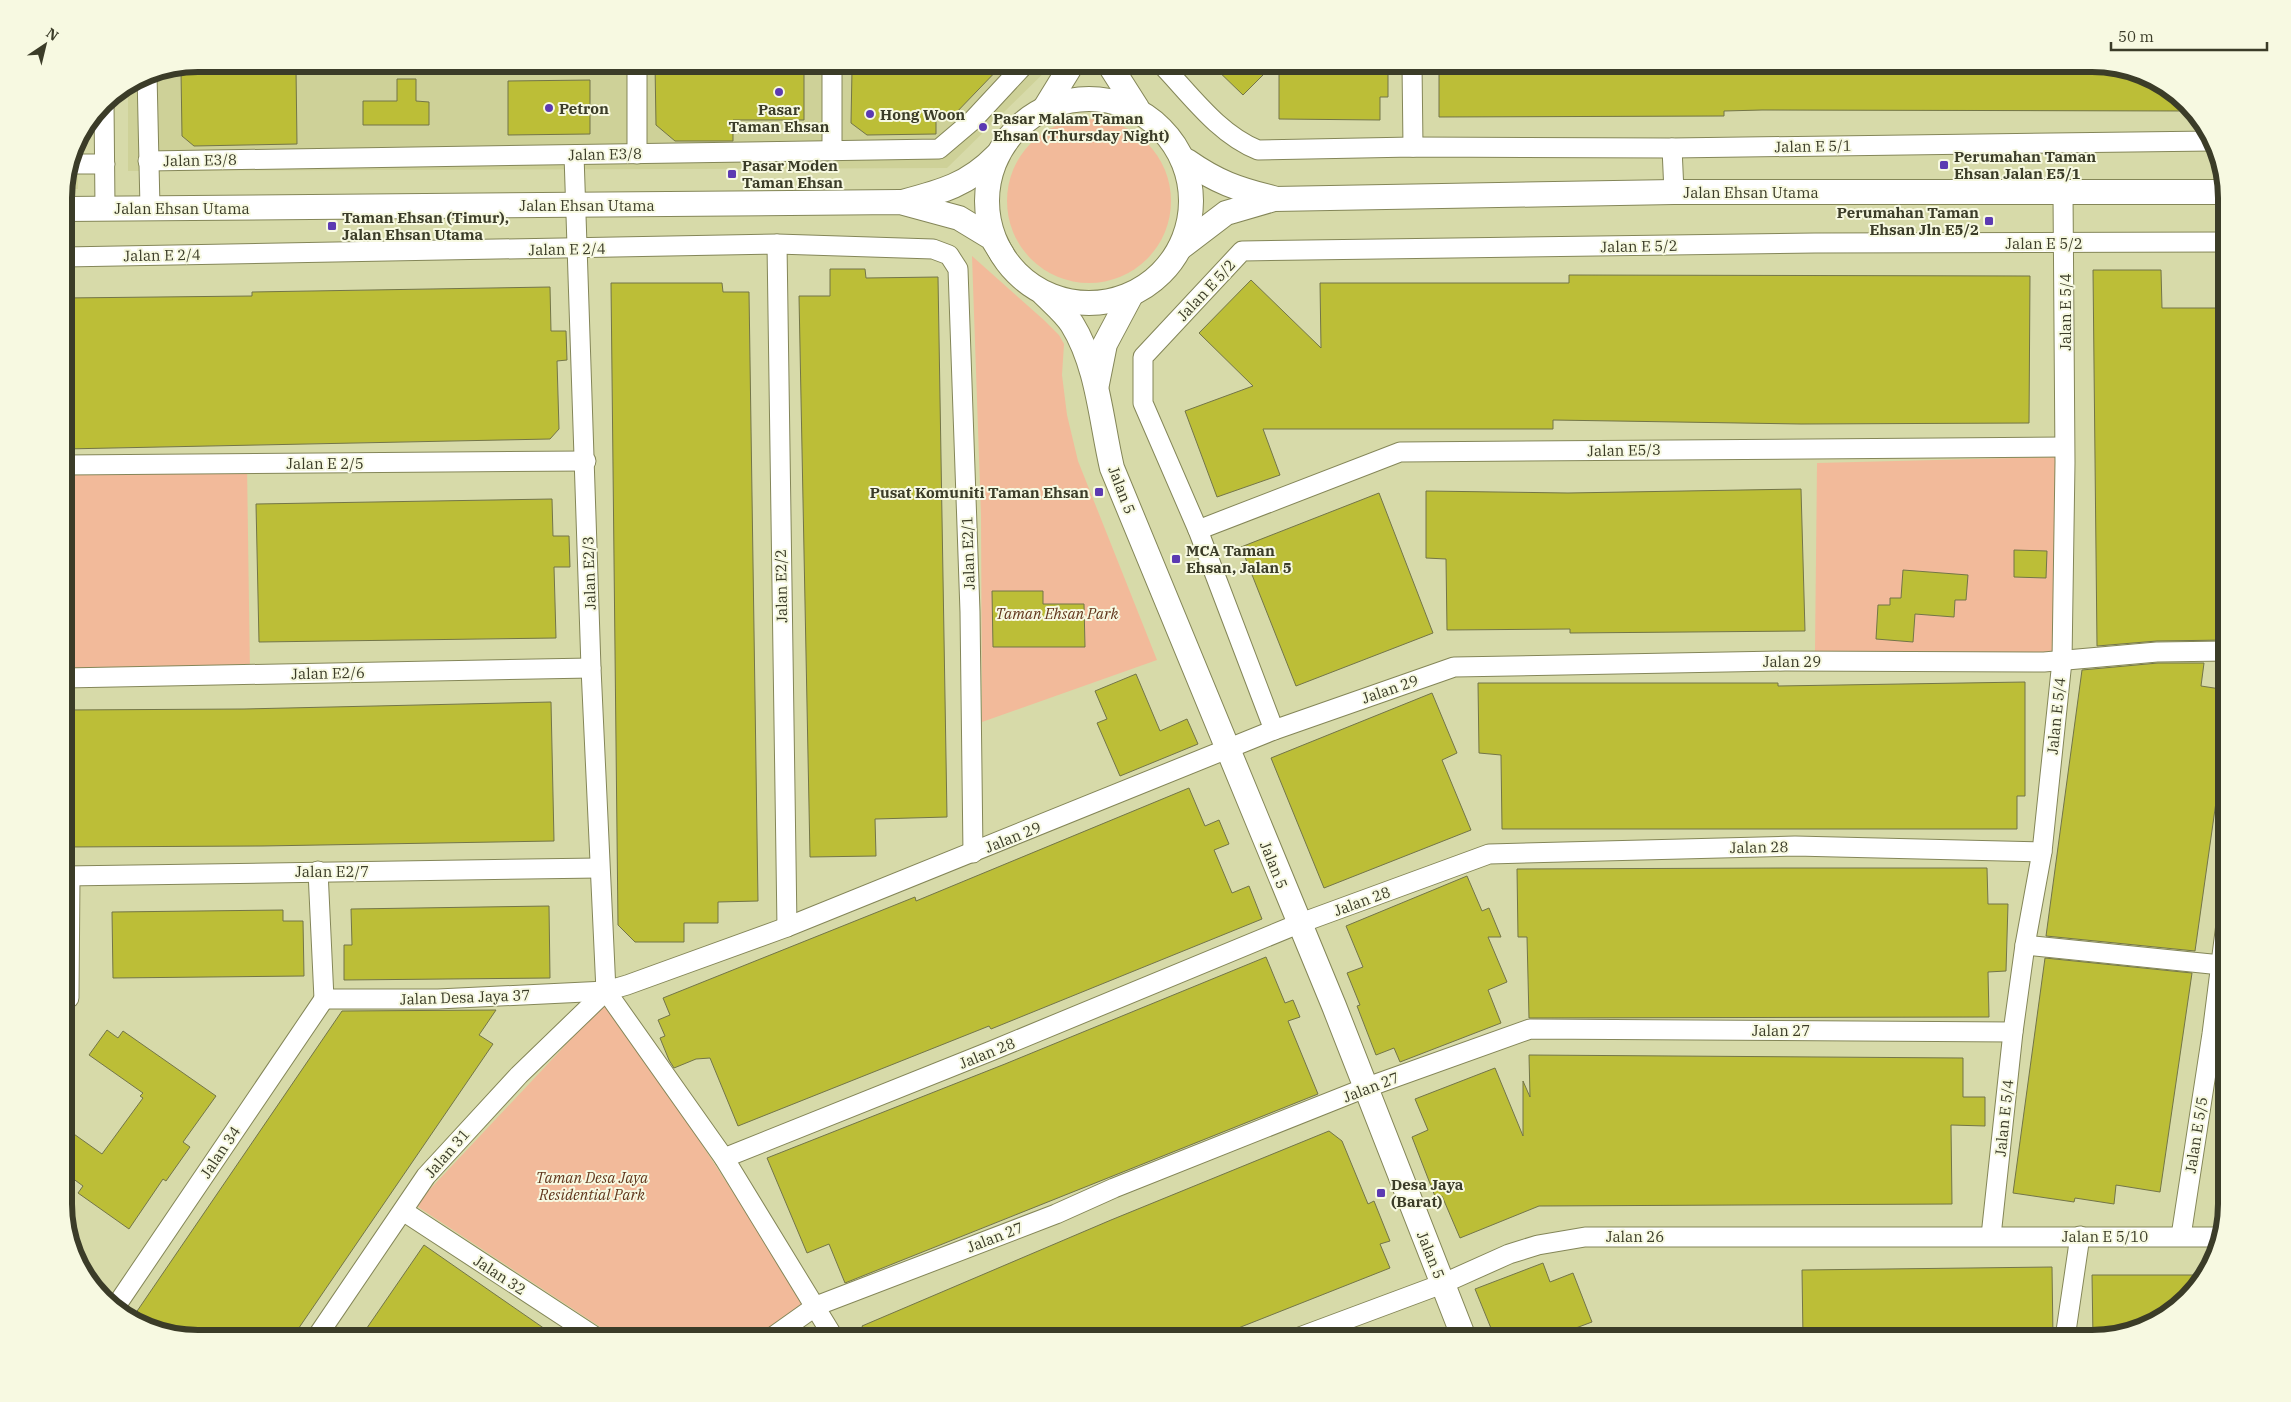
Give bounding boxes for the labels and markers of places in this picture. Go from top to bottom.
marker: Pasar Taman Ehsan [773,86,785,98]
place label: Petron [559,99,609,118]
place label: Pasar Taman Ehsan [729,100,830,136]
marker: Petron [543,102,555,114]
place label: Hong Woon [880,105,965,124]
marker: Hong Woon [864,108,876,120]
place label: Pasar Malam Taman Ehsan (Thursday Night) [993,109,1169,145]
marker: Pasar Malam Taman Ehsan (Thursday Night) [977,121,989,133]
place label: Perumahan Taman Ehsan Jalan E5/1 [1954,147,2096,183]
place label: Pasar Moden Taman Ehsan [742,156,843,192]
marker: Perumahan Taman Ehsan Jalan E5/1 [1938,159,1950,171]
marker: Pasar Moden Taman Ehsan [726,168,738,180]
place label: Perumahan Taman Ehsan Jln E5/2 [1837,203,1979,239]
place label: Taman Ehsan (Timur), Jalan Ehsan Utama [342,208,509,244]
marker: Perumahan Taman Ehsan Jln E5/2 [1983,215,1995,227]
marker: Taman Ehsan (Timur), Jalan Ehsan Utama [326,220,338,232]
place label: Pusat Komuniti Taman Ehsan [870,483,1089,502]
marker: Pusat Komuniti Taman Ehsan [1093,486,1105,498]
place label: MCA Taman Ehsan, Jalan 5 [1186,541,1292,577]
marker: MCA Taman Ehsan, Jalan 5 [1170,553,1182,565]
place label: Desa Jaya (Barat) [1391,1175,1464,1211]
marker: Desa Jaya (Barat) [1375,1187,1387,1199]

